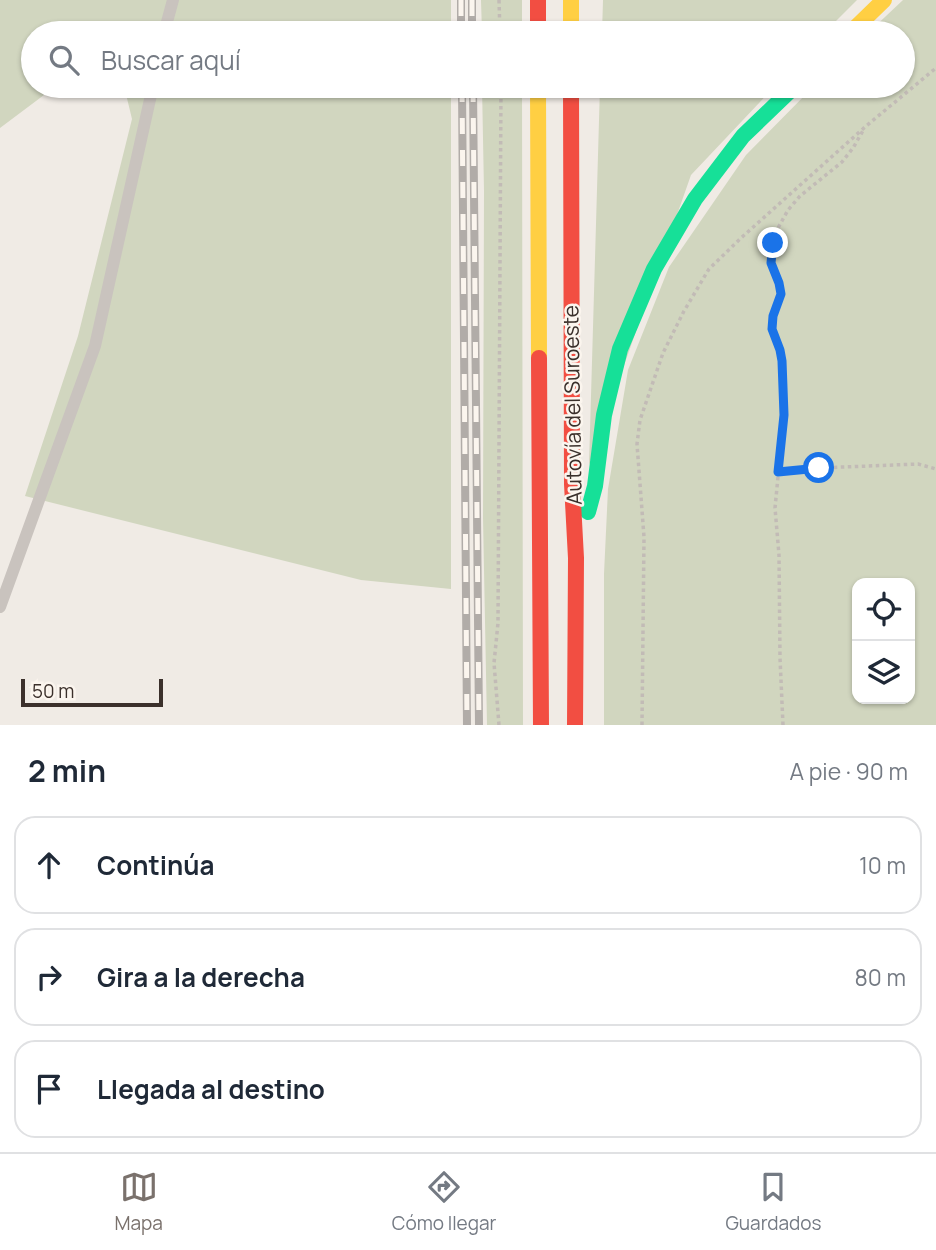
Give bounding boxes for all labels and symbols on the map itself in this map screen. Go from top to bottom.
route end [757,227,788,258]
street label: Autovía del Suroeste [556,305,588,505]
route start [803,452,834,483]
scale bar [21,676,163,708]

